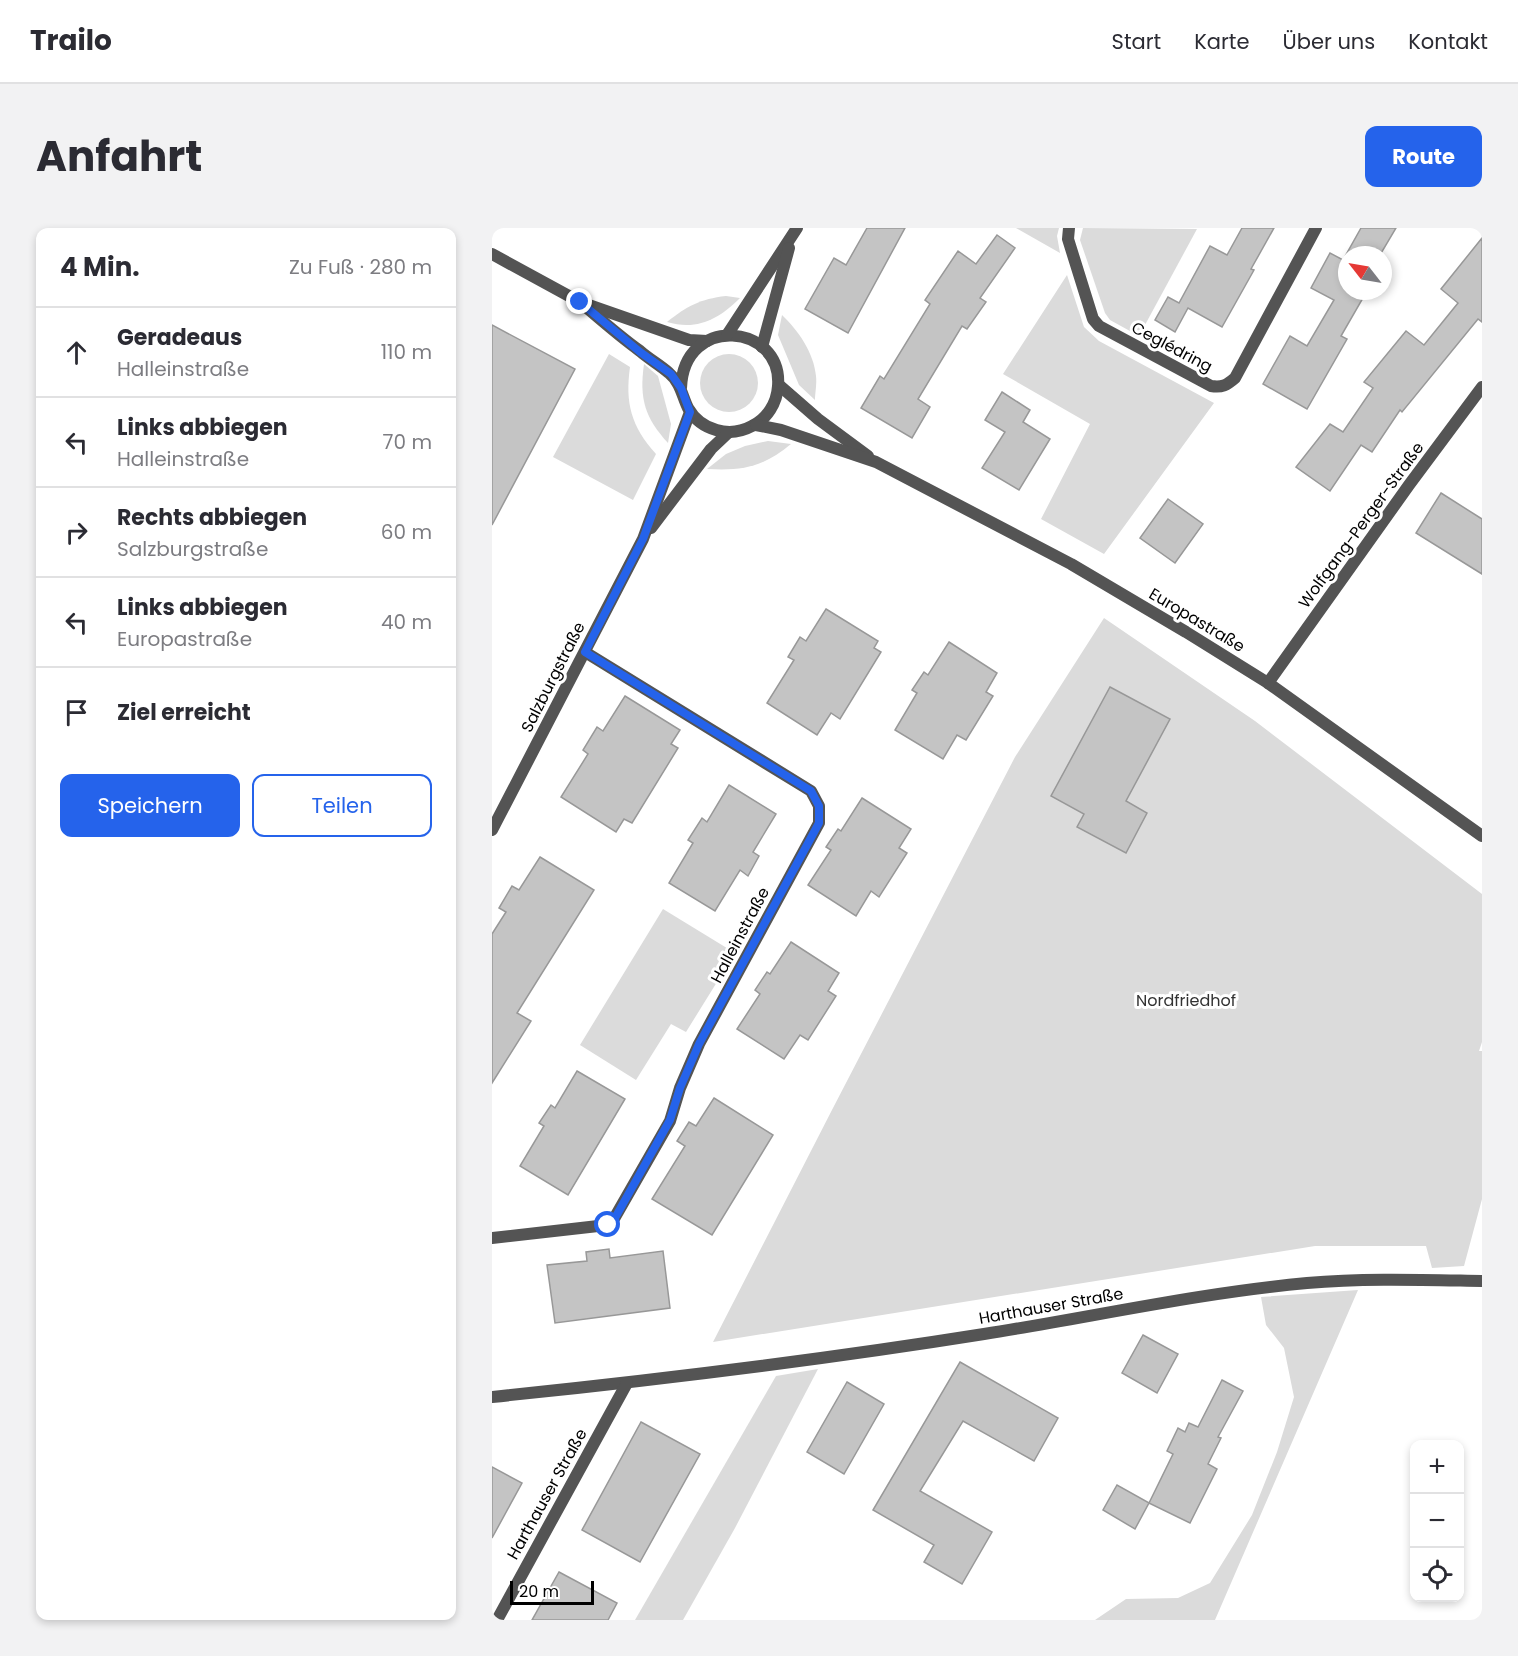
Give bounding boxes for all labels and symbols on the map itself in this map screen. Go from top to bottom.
north arrow [1338,246,1392,300]
route end [566,288,592,314]
street label: Ceglédring [1127,316,1217,378]
street label: Wolfgang-Perger-Straße [1293,437,1429,613]
street label: Europastraße [1145,582,1249,658]
street label: Salzburgstraße [515,618,591,736]
street label: Halleinstraße [705,883,775,987]
park label: Nordfriedhof [1136,989,1236,1012]
route start [594,1211,620,1237]
street label: Harthauser Straße [977,1282,1125,1330]
street label: Harthauser Straße [501,1424,593,1564]
scale bar [510,1578,594,1606]

